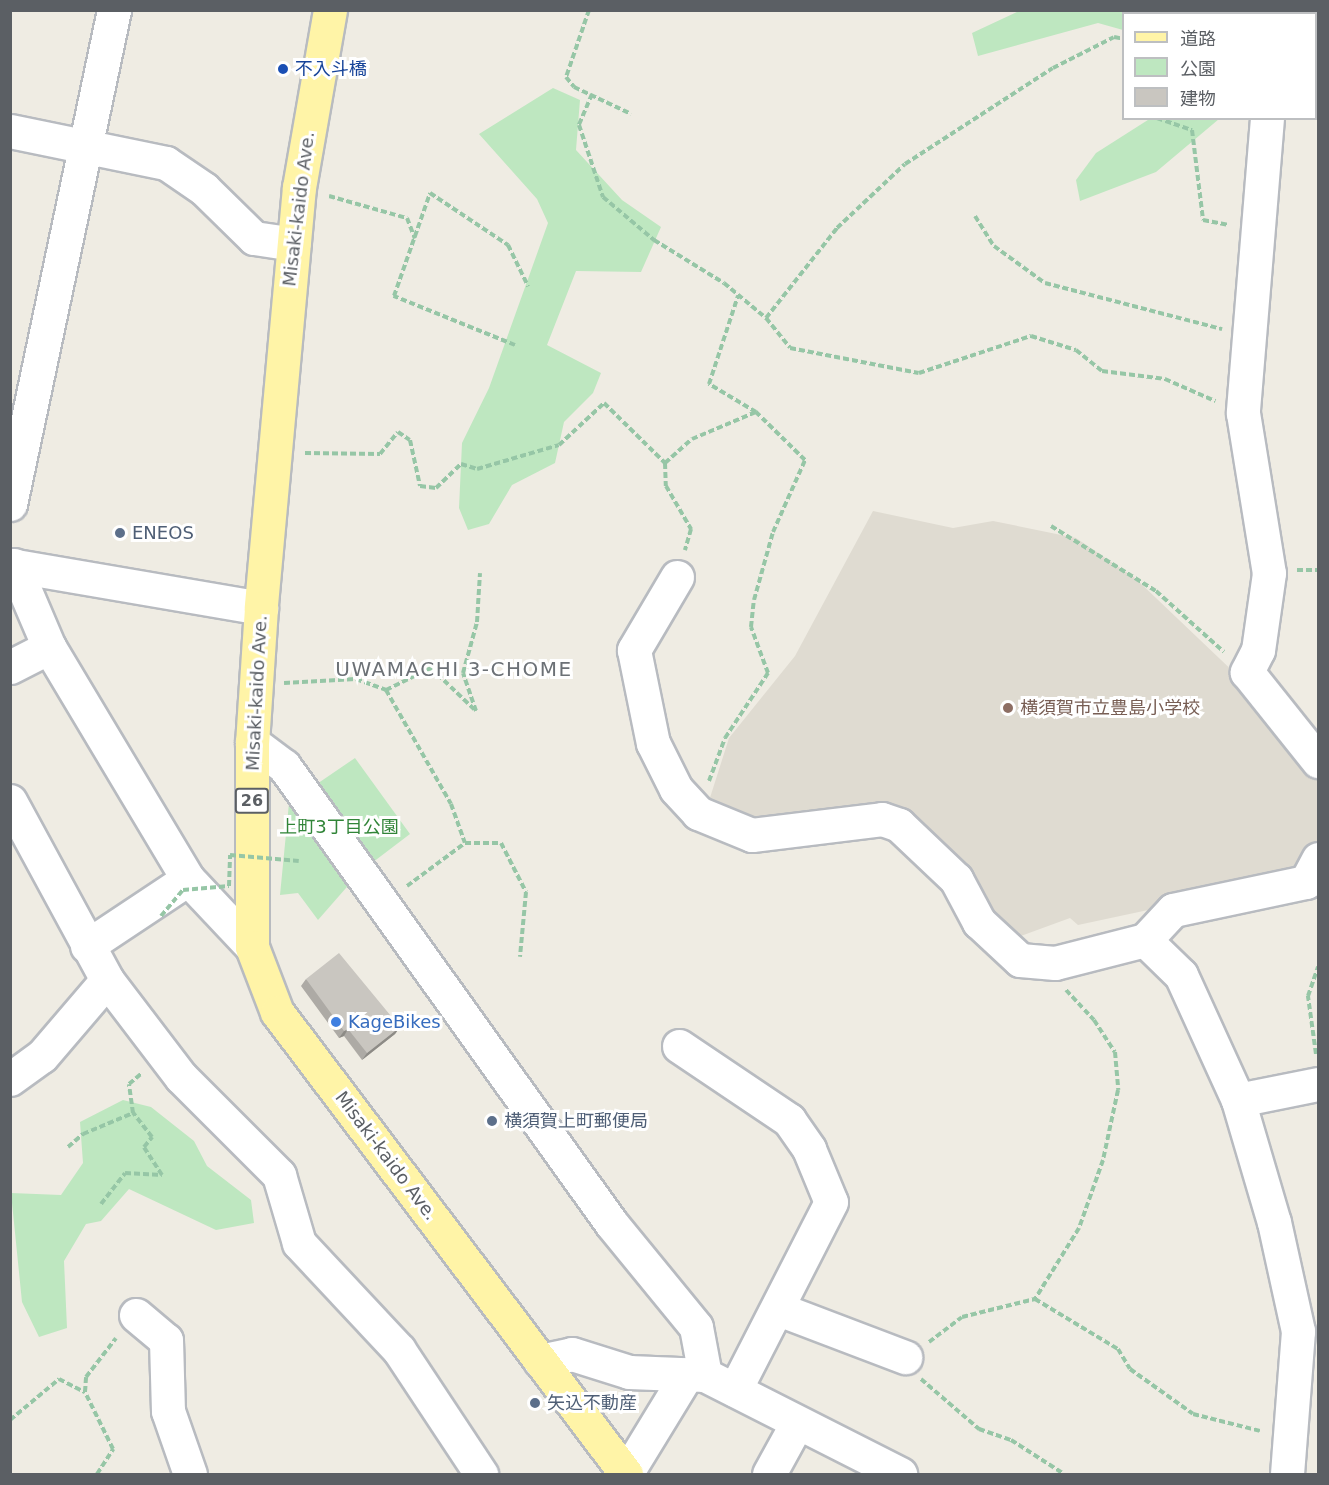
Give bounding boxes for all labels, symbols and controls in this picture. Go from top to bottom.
legend [1122,12,1317,120]
text: 道路 [1180,28,1216,49]
place label: 不入斗橋 [295,58,367,80]
text: 公園 [1180,58,1216,79]
marker: 不入斗橋 [276,62,290,76]
text: 建物 [1180,88,1216,109]
street label: Misaki-kaido Ave. [279,130,319,288]
place label: ENEOS [132,522,194,544]
marker: ENEOS [113,526,127,540]
street label: Misaki-kaido Ave. [242,615,272,771]
district label: UWAMACHI 3-CHOME [335,657,573,681]
place label: 横須賀市立豊島小学校 [1020,697,1200,719]
marker: 横須賀市立豊島小学校 [1001,701,1015,715]
road number: 26 [234,788,270,814]
park label: 上町3丁目公園 [279,816,399,838]
place label: KageBikes [348,1011,441,1033]
marker: KageBikes [329,1015,343,1029]
street label: Misaki-kaido Ave. [330,1087,442,1225]
place label: 横須賀上町郵便局 [504,1110,648,1132]
marker: 横須賀上町郵便局 [485,1114,499,1128]
place label: 矢込不動産 [547,1392,637,1414]
marker: 矢込不動産 [528,1396,542,1410]

